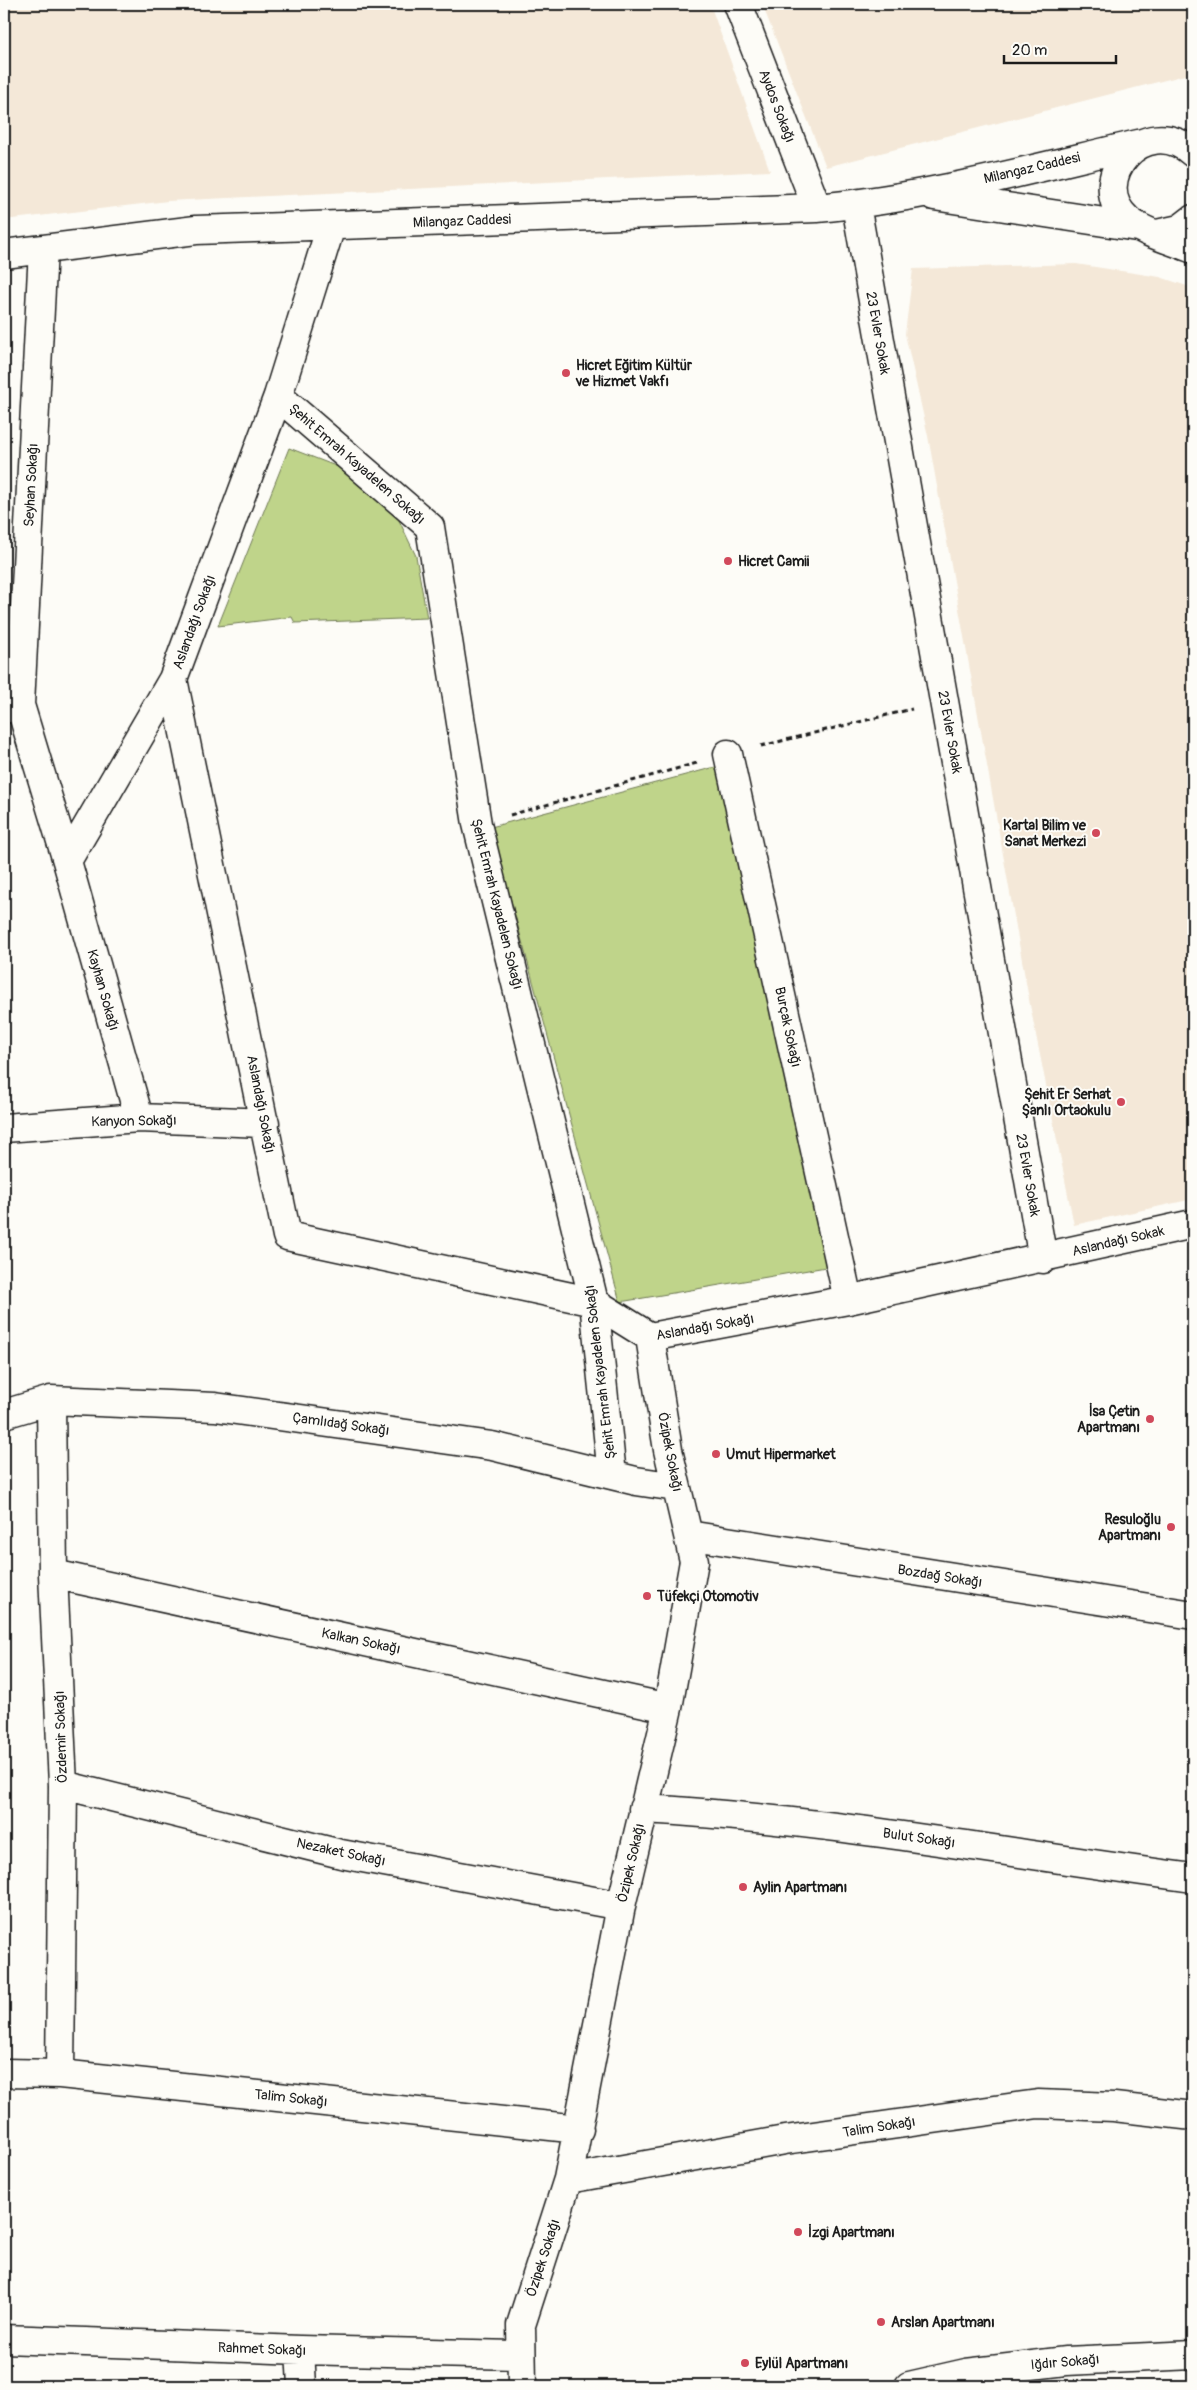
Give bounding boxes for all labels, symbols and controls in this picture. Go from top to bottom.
scale bar [1004,32,1117,64]
text: 20 m [1012,41,1047,60]
street label: Aydos Sokağı [755,67,799,145]
street label: Milangaz Caddesi [982,149,1082,187]
street label: Milangaz Caddesi [412,211,512,231]
street label: 23 Evler Sokak [862,290,894,376]
place label: Hicret Eğitim Kültür ve Hizmet Vakfı [575,357,693,390]
marker: Hicret Eğitim Kültür ve Hizmet Vakfı [560,367,572,379]
street label: Şehit Emrah Kayadelen Sokağı [285,400,429,528]
street label: Seyhan Sokağı [20,443,42,527]
place label: Hicret Camii [738,553,810,570]
marker: Hicret Camii [722,555,734,567]
street label: Aslandağı Sokağı [169,572,219,672]
street label: 23 Evler Sokak [934,689,966,775]
street label: Şehit Emrah Kayadelen Sokağı [468,817,526,991]
place label: Kartal Bilim ve Sanat Merkezi [1003,817,1087,850]
marker: Kartal Bilim ve Sanat Merkezi [1090,827,1102,839]
street label: Kayhan Sokağı [83,947,123,1033]
street label: Burçak Sokağı [771,985,805,1069]
street label: Aslandağı Sokağı [243,1054,279,1154]
place label: Şehit Er Serhat Şanlı Ortaokulu [1022,1086,1111,1119]
marker: Şehit Er Serhat Şanlı Ortaokulu [1115,1096,1127,1108]
street label: Kanyon Sokağı [91,1112,177,1130]
street label: 23 Evler Sokak [1012,1132,1044,1218]
street label: Aslandağı Sokak [1070,1222,1166,1260]
street label: Şehit Emrah Kayadelen Sokağı [581,1284,619,1460]
street label: Aslandağı Sokağı [655,1310,755,1344]
place label: İsa Çetin Apartmanı [1077,1402,1140,1436]
street label: Çamlıdağ Sokağı [291,1409,391,1439]
street label: Özipek Sokağı [654,1411,687,1493]
marker: İsa Çetin Apartmanı [1144,1413,1156,1425]
place label: Umut Hipermarket [726,1446,836,1463]
marker: Umut Hipermarket [710,1448,722,1460]
place label: Resuloğlu Apartmanı [1098,1511,1161,1544]
marker: Resuloğlu Apartmanı [1165,1521,1177,1533]
street label: Bozdağ Sokağı [896,1561,984,1591]
place label: Tüfekçi Otomotiv [656,1588,760,1605]
marker: Tüfekçi Otomotiv [641,1590,653,1602]
street label: Kalkan Sokağı [320,1624,402,1658]
street label: Özdemir Sokağı [50,1690,71,1784]
street label: Özipek Sokağı [613,1822,648,1904]
street label: Bulut Sokağı [882,1824,956,1852]
street label: Nezaket Sokağı [295,1834,387,1870]
place label: Aylin Apartmanı [753,1879,847,1896]
marker: Aylin Apartmanı [737,1881,749,1893]
street label: Talim Sokağı [254,2086,328,2110]
street label: Talim Sokağı [841,2113,917,2141]
street label: Özipek Sokağı [521,2217,564,2299]
place label: İzgi Apartmanı [808,2223,895,2241]
marker: İzgi Apartmanı [792,2226,804,2238]
place label: Arslan Apartmanı [891,2314,995,2331]
marker: Arslan Apartmanı [875,2316,887,2328]
street label: Rahmet Sokağı [218,2339,306,2359]
street label: Iğdır Sokağı [1030,2351,1100,2373]
place label: Eylül Apartmanı [755,2355,848,2372]
marker: Eylül Apartmanı [739,2357,751,2369]

